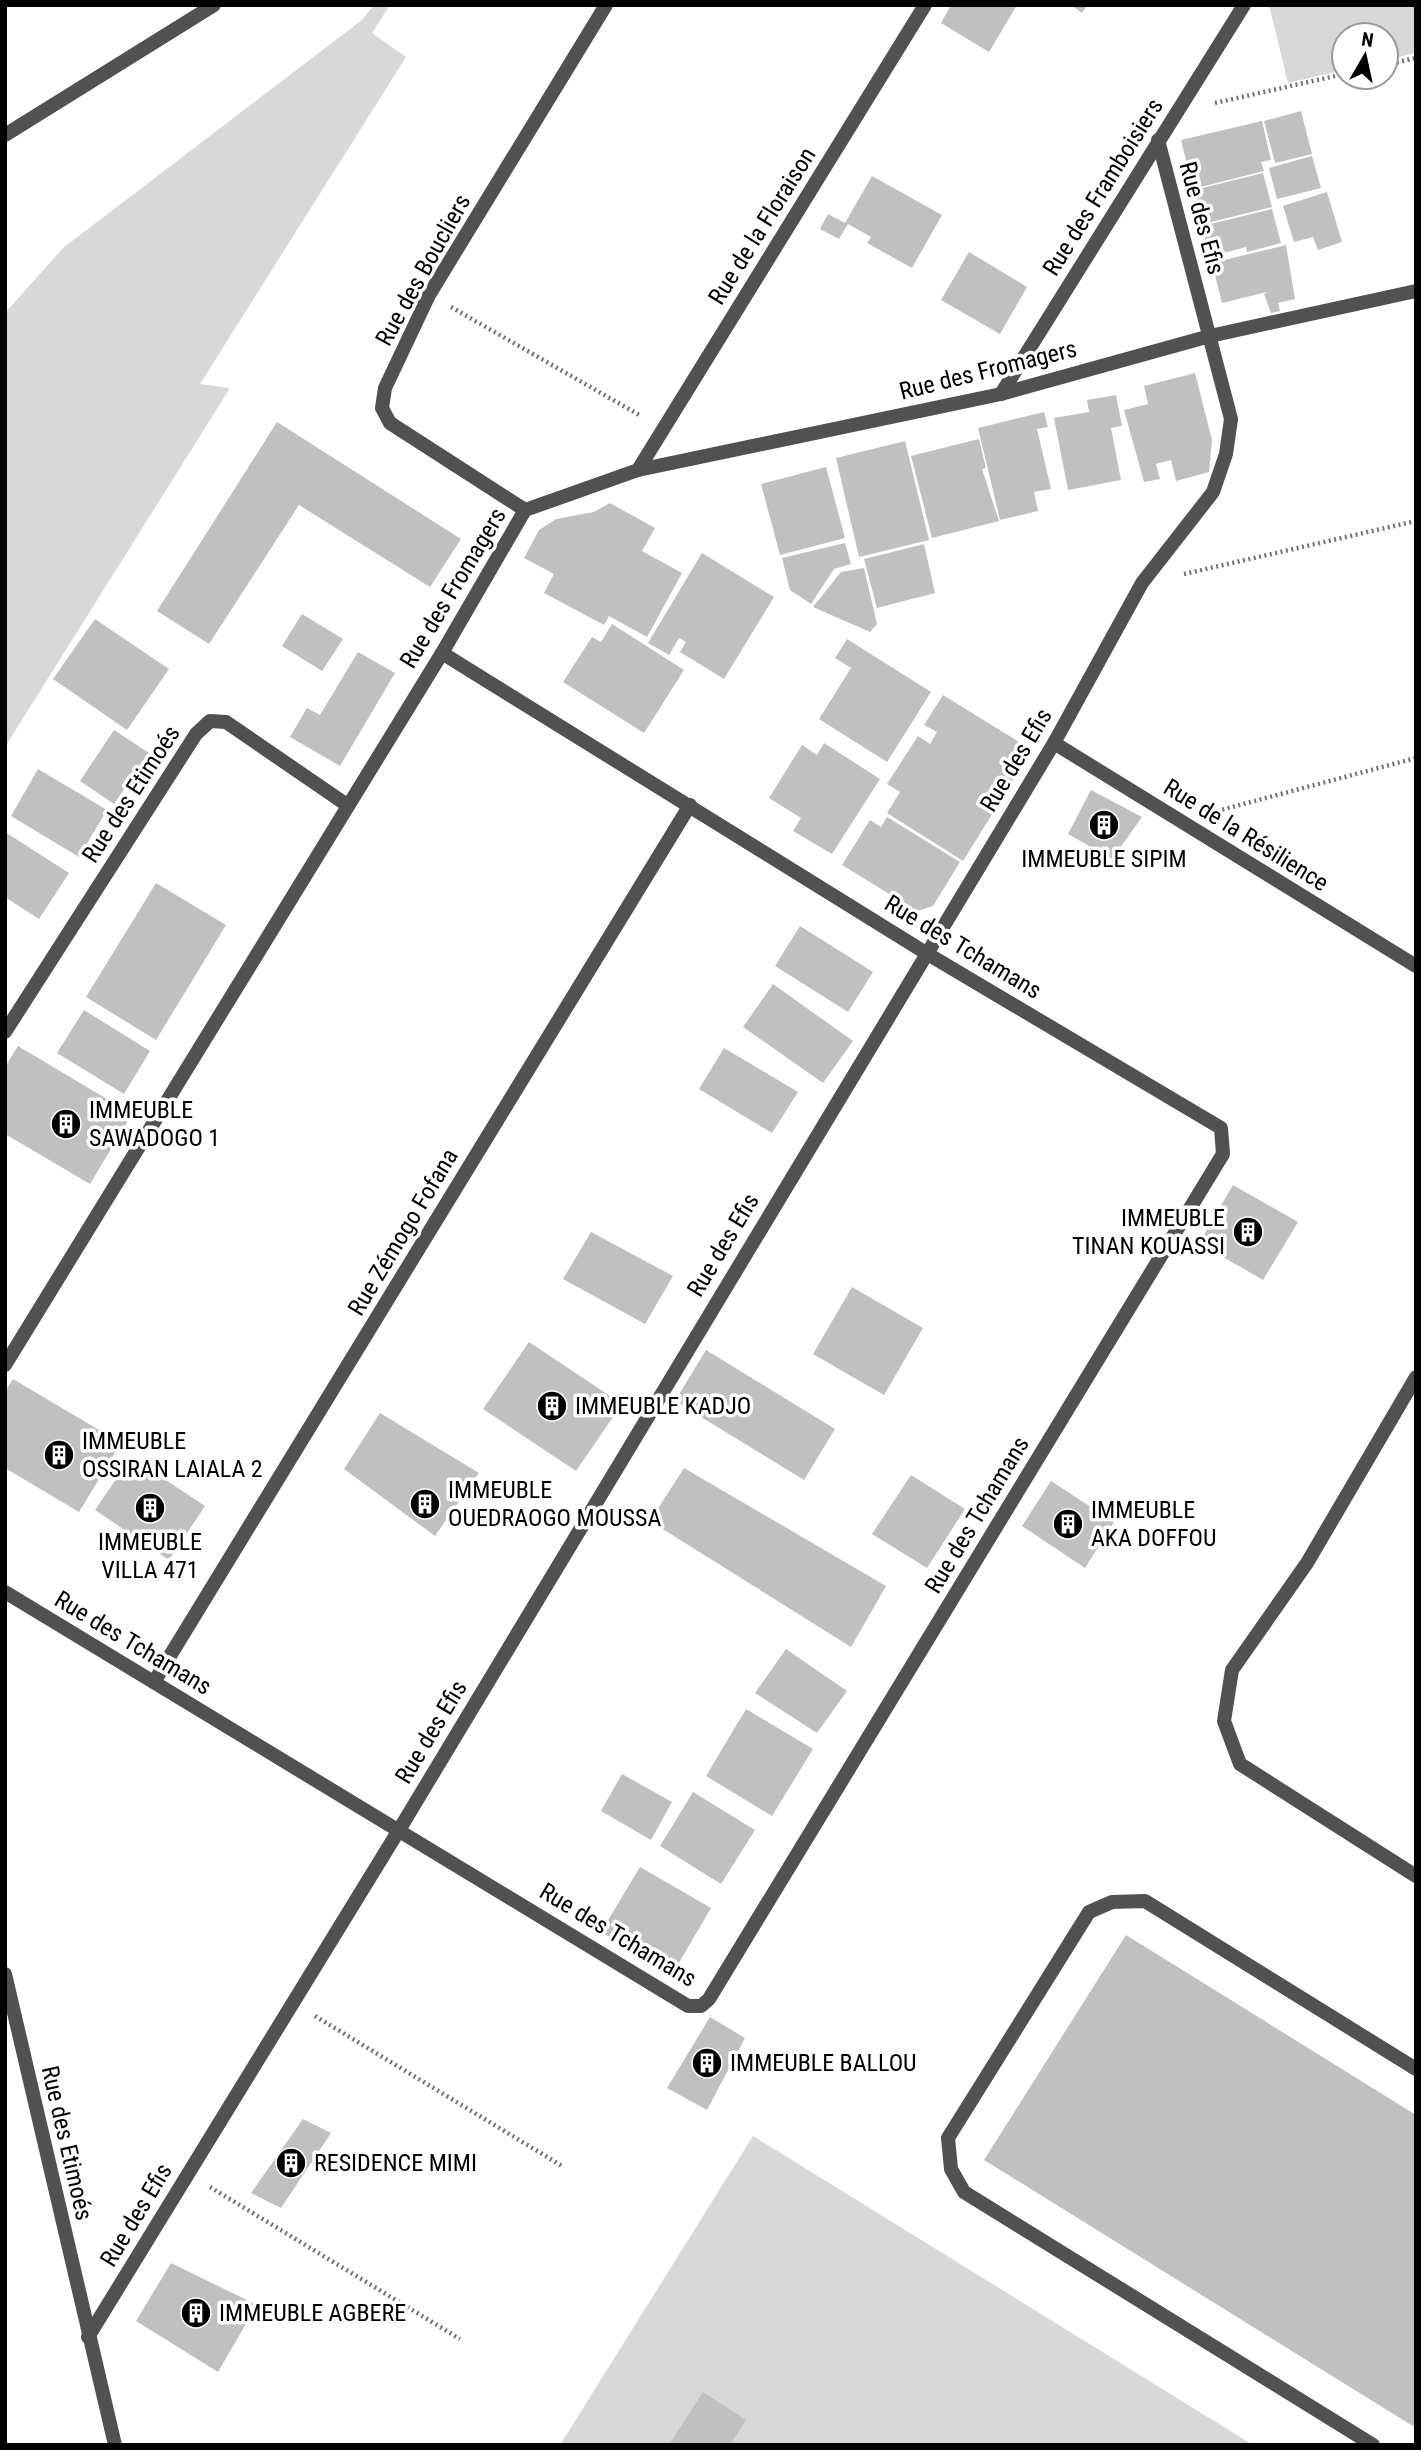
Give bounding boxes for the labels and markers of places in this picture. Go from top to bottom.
building icon: IMMEUBLE SIPIM [1087,808,1121,842]
place label: IMMEUBLE SIPIM [1021,845,1187,873]
place label: IMMEUBLE SAWADOGO 1 [89,1096,220,1152]
building icon: IMMEUBLE SAWADOGO 1 [49,1107,83,1141]
place label: IMMEUBLE TINAN KOUASSI [1072,1204,1225,1260]
building icon: IMMEUBLE TINAN KOUASSI [1231,1215,1265,1249]
building icon: IMMEUBLE KADJO [535,1389,569,1423]
place label: IMMEUBLE KADJO [575,1392,751,1420]
place label: IMMEUBLE OSSIRAN LAIALA 2 [82,1427,263,1483]
building icon: IMMEUBLE OSSIRAN LAIALA 2 [42,1438,76,1472]
place label: IMMEUBLE OUEDRAOGO MOUSSA [448,1476,661,1532]
building icon: IMMEUBLE OUEDRAOGO MOUSSA [408,1487,442,1521]
building icon: IMMEUBLE VILLA 471 [133,1491,167,1525]
place label: IMMEUBLE AKA DOFFOU [1091,1496,1216,1552]
building icon: IMMEUBLE AKA DOFFOU [1051,1507,1085,1541]
place label: IMMEUBLE VILLA 471 [98,1528,202,1584]
building icon: IMMEUBLE BALLOU [690,2046,724,2080]
place label: IMMEUBLE BALLOU [730,2049,917,2077]
building icon: RESIDENCE MIMI [274,2146,308,2180]
place label: RESIDENCE MIMI [314,2149,477,2177]
building icon: IMMEUBLE AGBERE [179,2296,213,2330]
place label: IMMEUBLE AGBERE [219,2299,406,2327]

